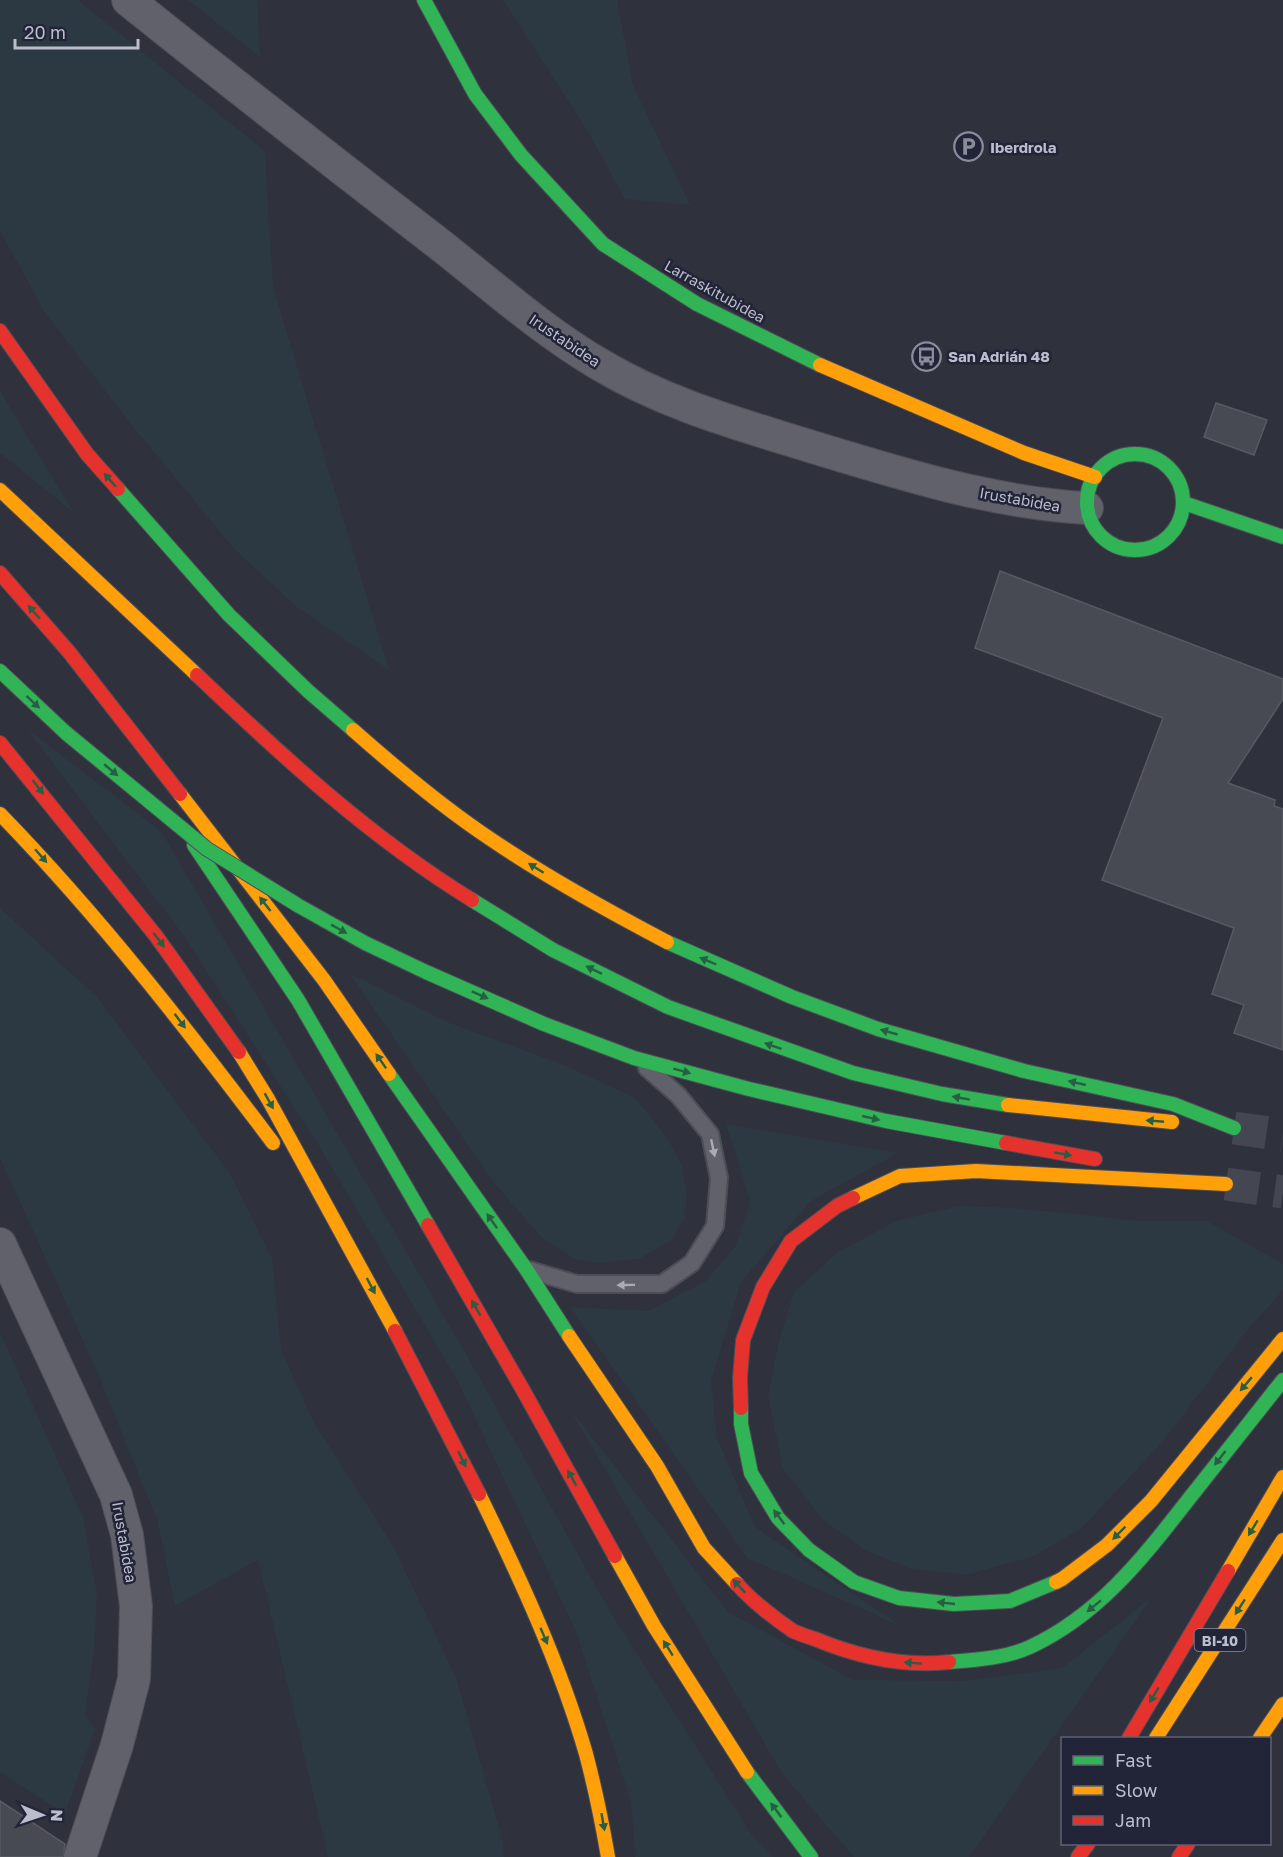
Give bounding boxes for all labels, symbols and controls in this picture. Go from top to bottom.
scale bar [15,12,138,50]
text: 20 m [24,21,66,43]
parking icon: Iberdrola [953,131,985,163]
place label: Iberdrola [990,138,1057,156]
street label: Larraskitubidea [661,256,769,326]
street label: Irustabidea [526,310,604,370]
bus stop icon: San Adrián 48 [911,340,943,372]
place label: San Adrián 48 [948,347,1050,365]
one-way arrow [104,473,117,488]
street label: Irustabidea [978,483,1062,515]
one-way arrow [28,605,41,620]
one-way arrow [25,695,40,708]
one-way arrow [103,763,118,776]
one-way arrow [32,780,44,795]
one-way arrow [34,848,47,863]
one-way arrow [528,863,544,874]
one-way arrow [260,897,272,912]
one-way arrow [331,924,348,934]
one-way arrow [153,932,166,948]
one-way arrow [698,956,716,966]
one-way arrow [585,965,602,975]
one-way arrow [471,991,488,1000]
one-way arrow [174,1013,186,1029]
one-way arrow [880,1027,898,1037]
one-way arrow [764,1040,782,1050]
one-way arrow [375,1054,387,1070]
one-way arrow [673,1067,691,1076]
one-way arrow [1067,1078,1086,1087]
one-way arrow [264,1093,274,1110]
one-way arrow [951,1093,970,1102]
one-way arrow [862,1113,880,1123]
one-way arrow [1145,1116,1164,1126]
one-way arrow [709,1139,718,1158]
one-way arrow [1053,1149,1072,1158]
one-way arrow [486,1214,498,1230]
one-way arrow [366,1278,376,1295]
one-way arrow [617,1280,636,1290]
one-way arrow [471,1300,482,1316]
one-way arrow [1239,1376,1252,1392]
one-way arrow [457,1451,466,1468]
one-way arrow [1215,1451,1227,1466]
one-way arrow [567,1469,577,1486]
street label: Irustabidea [109,1500,141,1584]
one-way arrow [772,1509,785,1525]
one-way arrow [1248,1520,1259,1536]
one-way arrow [1113,1525,1127,1539]
one-way arrow [733,1579,746,1594]
one-way arrow [936,1598,955,1608]
one-way arrow [1235,1599,1246,1616]
one-way arrow [1086,1600,1102,1613]
one-way arrow [539,1627,549,1645]
road number: BI-10 [1194,1629,1246,1651]
one-way arrow [662,1640,673,1656]
one-way arrow [903,1658,922,1667]
one-way arrow [1149,1687,1159,1704]
legend [1061,1737,1271,1845]
text: Fast [1115,1749,1152,1771]
text: Slow [1115,1779,1158,1801]
north arrow [12,1785,72,1845]
one-way arrow [770,1803,782,1819]
text: N [47,1809,67,1822]
text: Jam [1115,1809,1151,1831]
one-way arrow [599,1812,608,1831]

